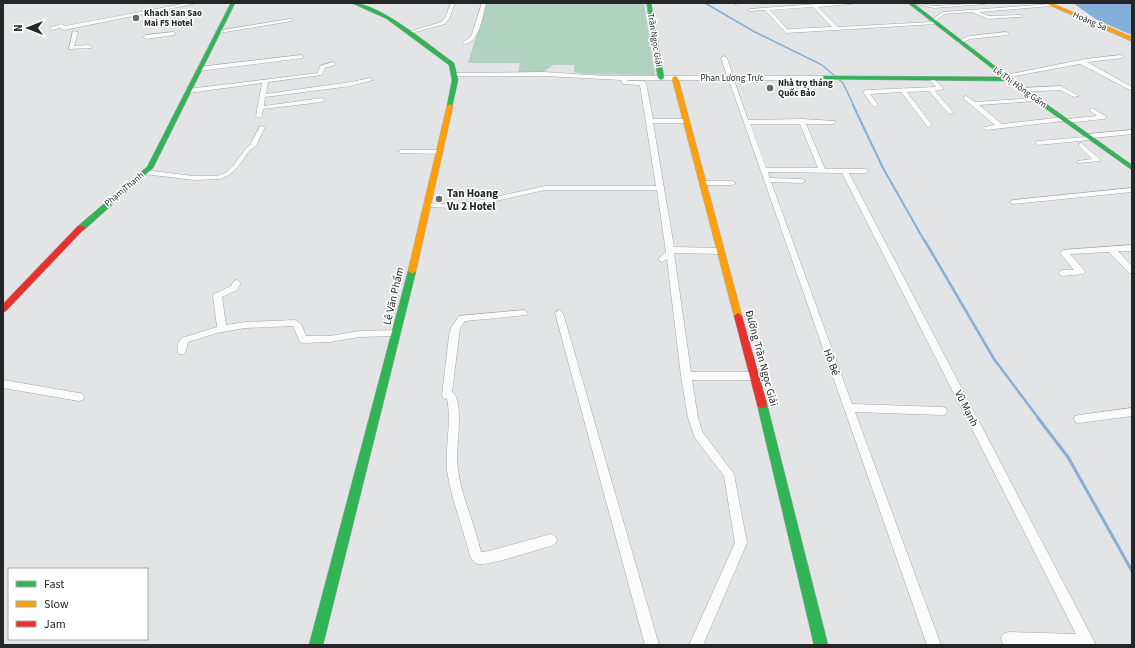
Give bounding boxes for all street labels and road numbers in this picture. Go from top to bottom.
street label: Hoàng Sa [1071,8,1109,34]
street label: Trần Ngọc Giải [644,12,665,68]
street label: Lê Thị Hồng Gấm [990,63,1049,111]
street label: Phan Lương Trực [700,72,764,85]
street label: Phạm Thanh [102,169,147,210]
street label: Lê Văn Phẩm [380,266,407,327]
street label: Đường Trần Ngọc Giải [741,308,782,408]
street label: Hồ Bé [820,347,843,378]
street label: Vũ Mạnh [951,387,982,429]

